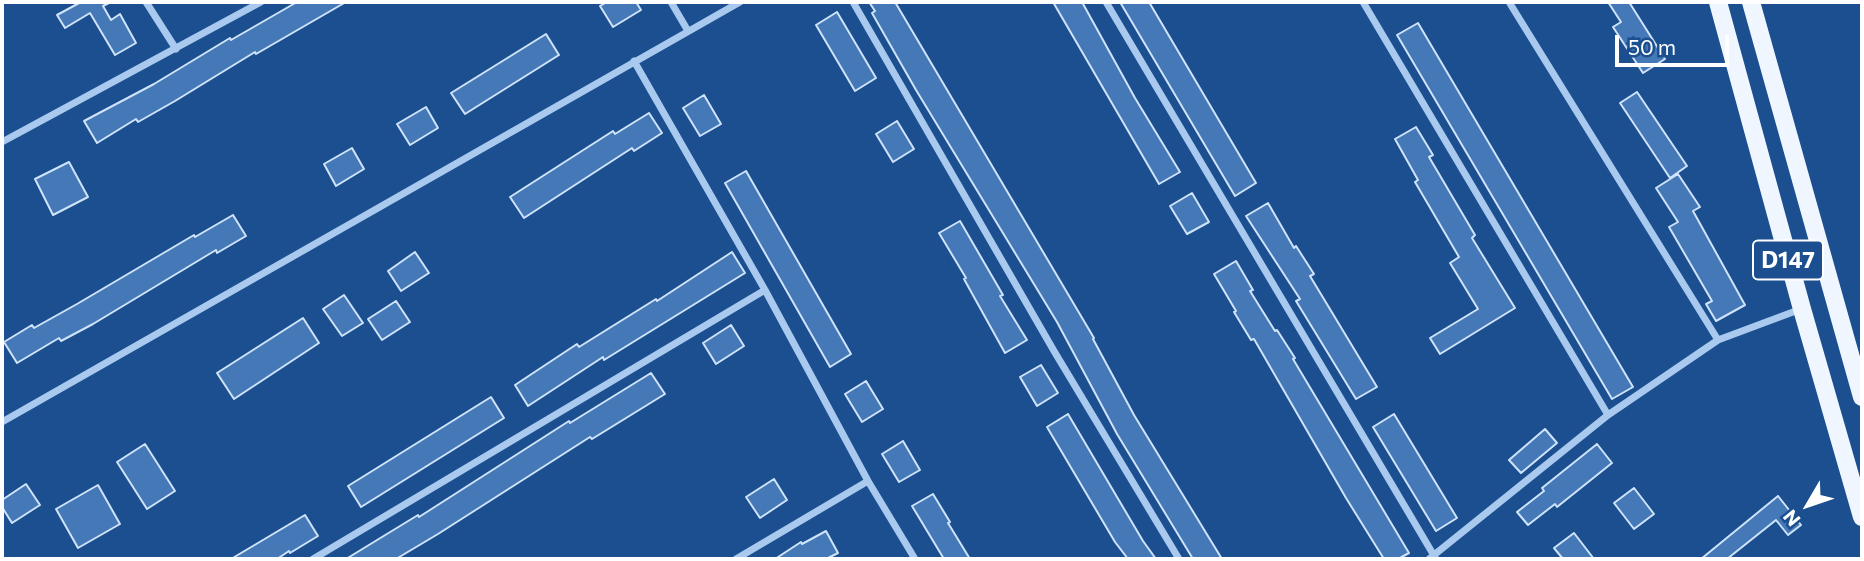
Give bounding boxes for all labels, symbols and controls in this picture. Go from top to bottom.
scale bar [1619,21,1733,65]
text: 50 m [1628,34,1676,59]
road number: D147 [1753,241,1823,280]
north arrow [1773,470,1843,540]
text: N [1778,506,1805,531]

